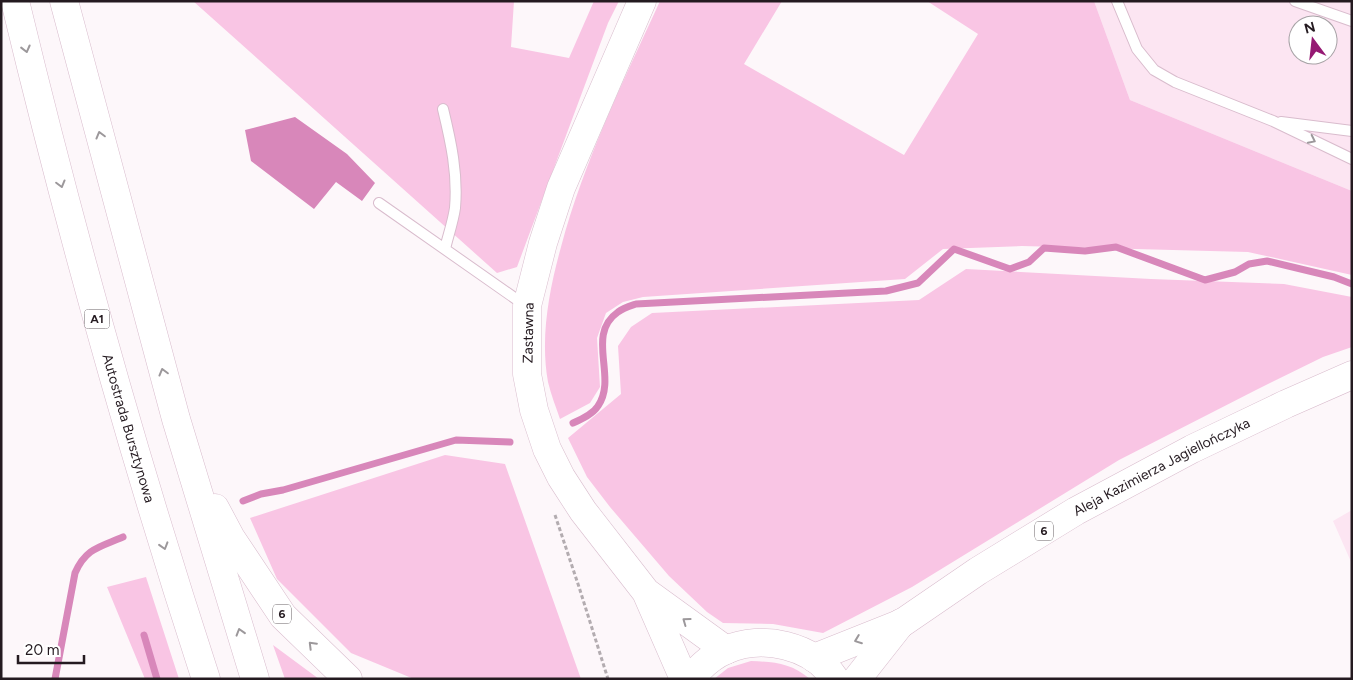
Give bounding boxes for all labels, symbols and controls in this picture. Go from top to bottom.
north arrow [1288,15,1338,65]
text: N [1302,18,1317,38]
one-way arrow [20,44,31,53]
one-way arrow [95,131,105,139]
one-way arrow [1307,134,1316,144]
one-way arrow [55,180,65,188]
street label: Zastawna [519,302,538,364]
road number: A1 [84,310,110,328]
street label: Autostrada Bursztynowa [99,352,158,505]
one-way arrow [158,368,169,377]
street label: Aleja Kazimierza Jagiellończyka [1070,415,1253,520]
road number: 6 [1035,522,1053,540]
one-way arrow [158,541,168,549]
road number: 6 [273,604,291,624]
one-way arrow [682,618,692,627]
one-way arrow [236,629,246,637]
scale bar [18,632,84,664]
one-way arrow [854,634,862,644]
text: 20 m [25,641,59,659]
one-way arrow [309,642,318,651]

